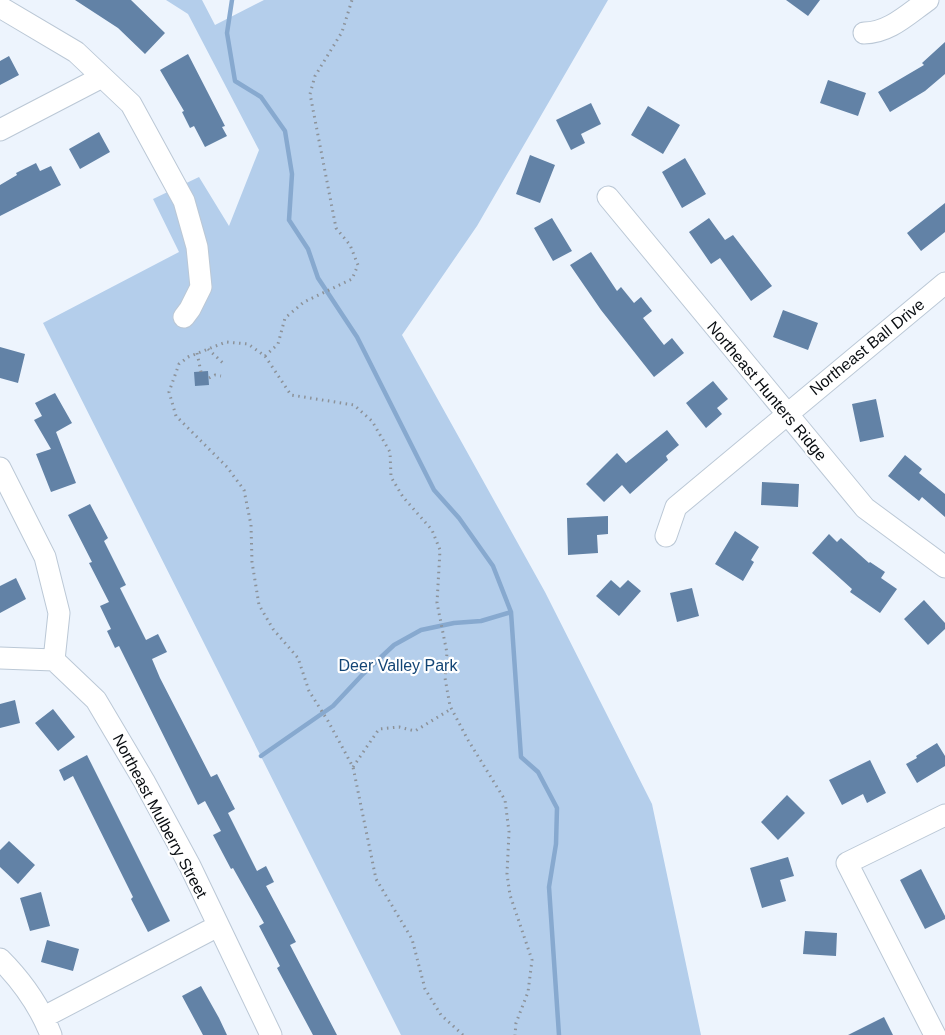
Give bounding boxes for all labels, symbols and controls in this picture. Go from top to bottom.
street label: Northeast Ball Drive [806,296,928,398]
street label: Northeast Hunters Ridge [704,318,830,464]
park label: Deer Valley Park [339,657,458,674]
street label: Northeast Mulberry Street [109,731,211,901]

